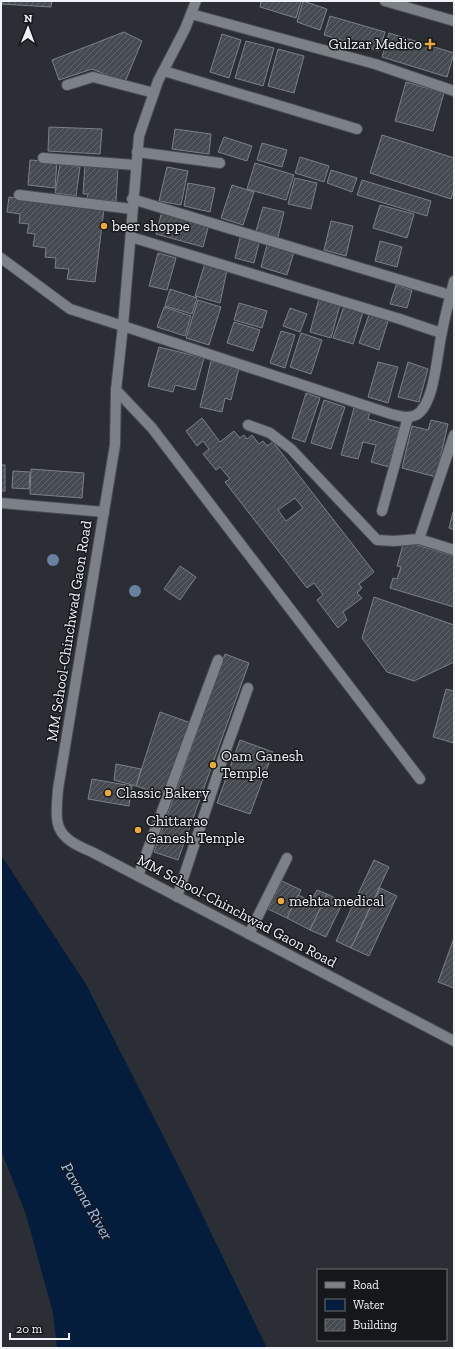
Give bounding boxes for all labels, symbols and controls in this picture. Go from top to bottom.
north arrow [8,8,48,48]
text: N [24,12,33,25]
place label: Gulzar Medico [329,35,422,53]
marker: Gulzar Medico [425,39,435,49]
place label: beer shoppe [111,217,190,235]
marker: beer shoppe [99,221,109,231]
street label: MM School-Chinchwad Gaon Road [43,519,95,743]
place label: Oam Ganesh Temple [221,747,304,782]
marker: Oam Ganesh Temple [208,760,218,770]
place label: Classic Bakery [116,784,210,802]
marker: Classic Bakery [103,788,113,798]
place label: Chittarao Ganesh Temple [146,812,245,847]
marker: Chittarao Ganesh Temple [133,825,143,835]
street label: MM School-Chinchwad Gaon Road [134,851,341,972]
place label: mehta medical [289,892,384,910]
marker: mehta medical [276,896,286,906]
water label: Pavana River [57,1159,117,1243]
legend [317,1269,447,1341]
text: Road [353,1278,379,1292]
text: Water [353,1298,385,1312]
scale bar [10,1315,69,1341]
text: Building [353,1318,397,1332]
text: 20 m [16,1322,43,1336]

